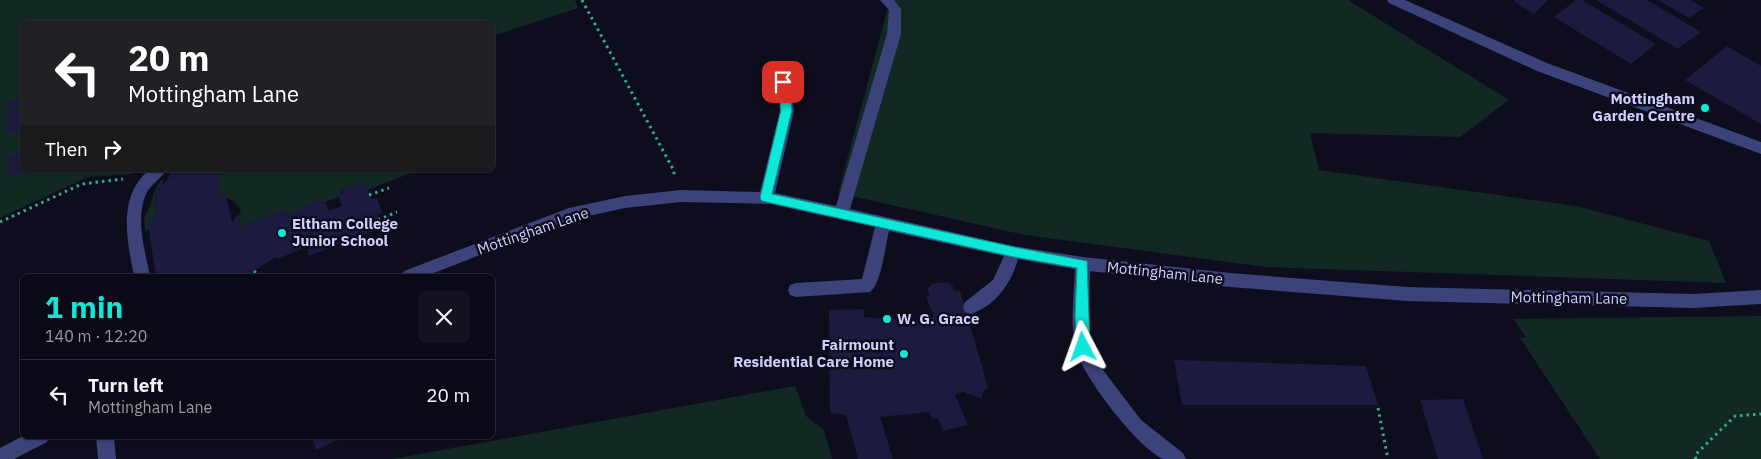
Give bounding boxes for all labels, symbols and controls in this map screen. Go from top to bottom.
text: 20 m [128,35,210,81]
icon: left [45,40,110,105]
pin [762,61,804,103]
icon: arrive [769,68,797,96]
text: Mottingham Lane [128,79,299,108]
place label: Mottingham Garden Centre [1592,89,1695,125]
marker: Mottingham Garden Centre [1699,102,1711,114]
icon: right [98,135,126,163]
text: Then [45,137,88,161]
street label: Mottingham Lane [475,203,591,258]
place label: Eltham College Junior School [292,214,398,250]
marker: Eltham College Junior School [276,227,288,239]
street label: Mottingham Lane [1106,257,1224,288]
text: 1 min [45,287,123,326]
street label: Mottingham Lane [1511,287,1627,308]
button: close [418,291,470,343]
place label: W. G. Grace [897,309,979,328]
marker: W. G. Grace [881,313,893,325]
position arrow [1056,320,1108,372]
text: 140 m · 12:20 [45,326,147,346]
place label: Fairmount Residential Care Home [733,335,894,371]
marker: Fairmount Residential Care Home [898,348,910,360]
text: Turn left [88,373,164,397]
icon: left [45,381,73,409]
text: 20 m [426,383,470,407]
text: Mottingham Lane [88,397,212,417]

